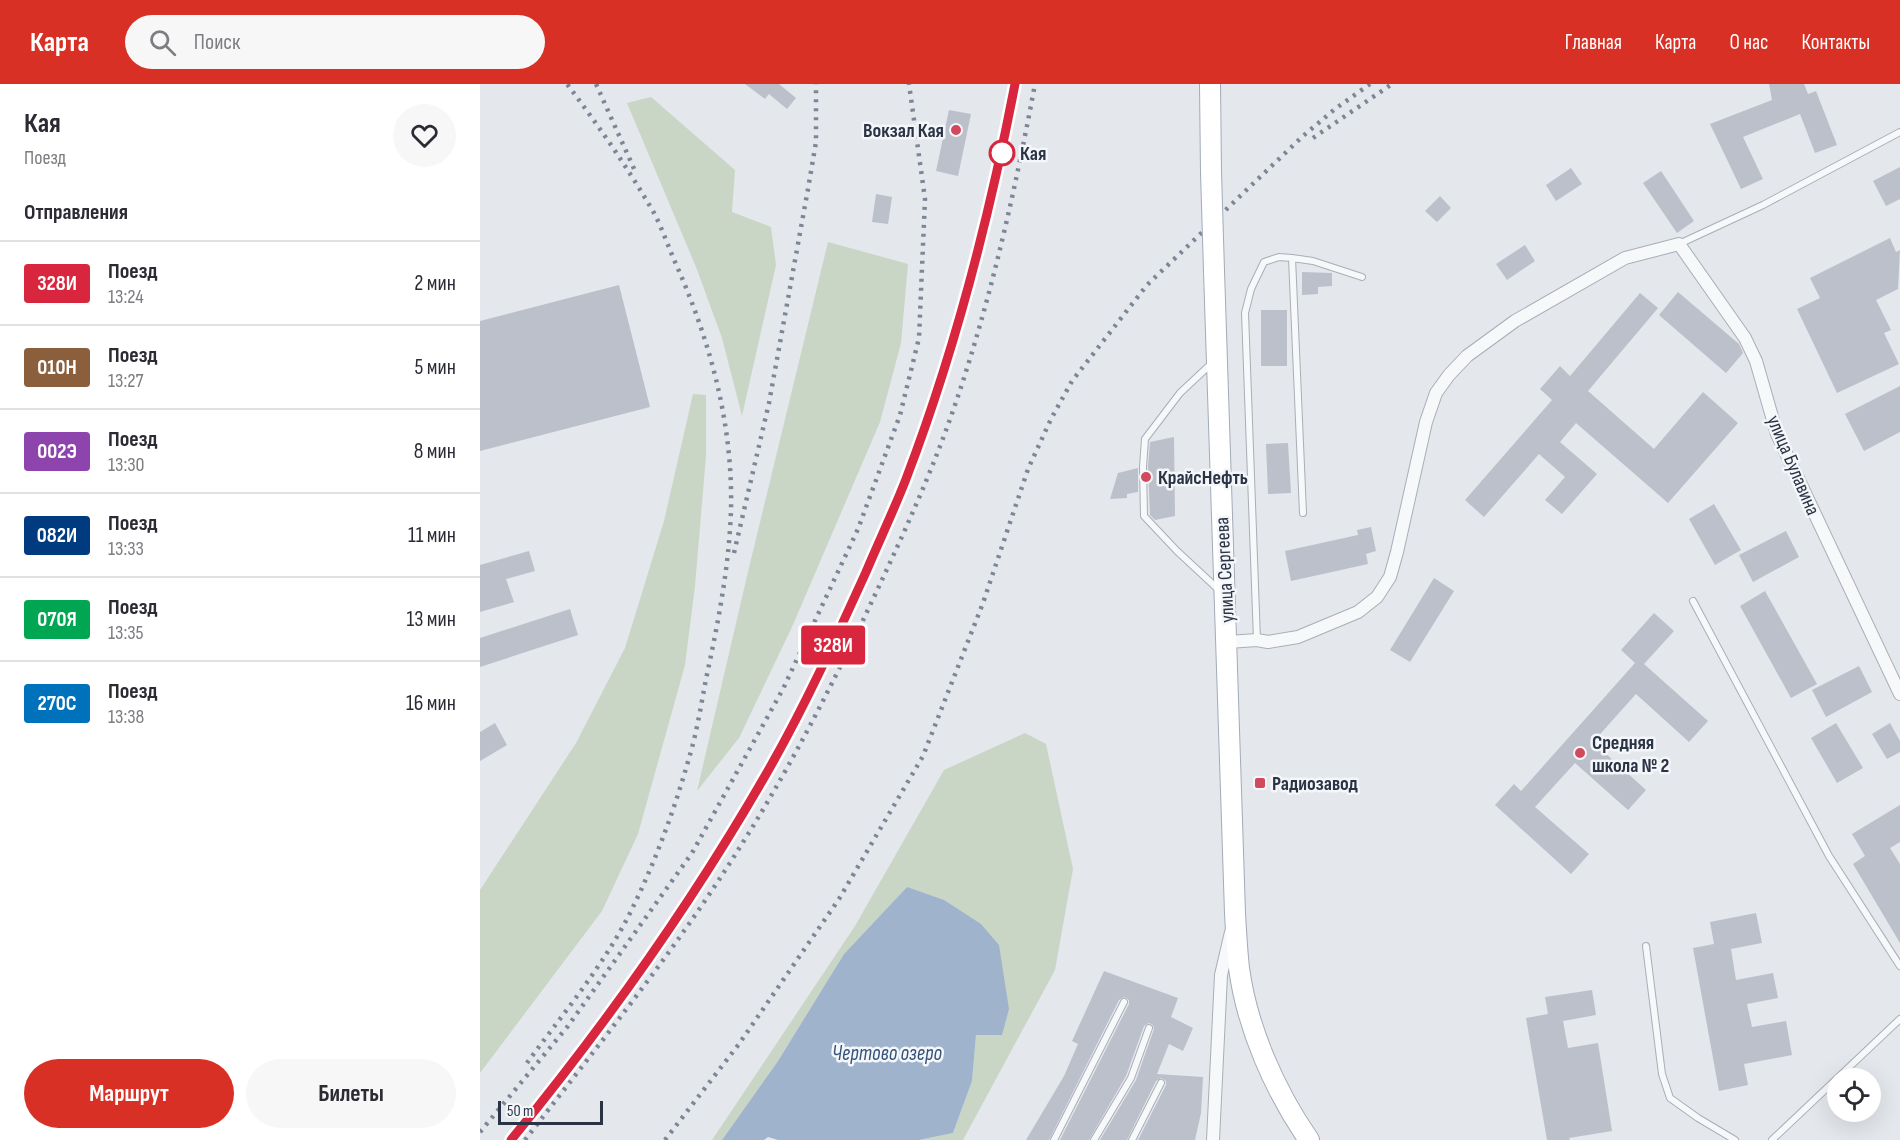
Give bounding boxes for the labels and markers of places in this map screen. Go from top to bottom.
place label: Вокзал Кая [863,119,944,143]
marker: Вокзал Кая [949,123,963,137]
marker: Кая [989,140,1015,166]
place label: Кая [1020,142,1046,166]
place label: КрайсНефть [1158,466,1248,490]
marker: КрайсНефть [1139,470,1153,484]
place label: Средняя школа № 2 [1592,731,1669,778]
marker: Средняя школа № 2 [1573,746,1587,760]
place label: Радиозавод [1272,772,1358,796]
marker: Радиозавод [1253,776,1267,790]

